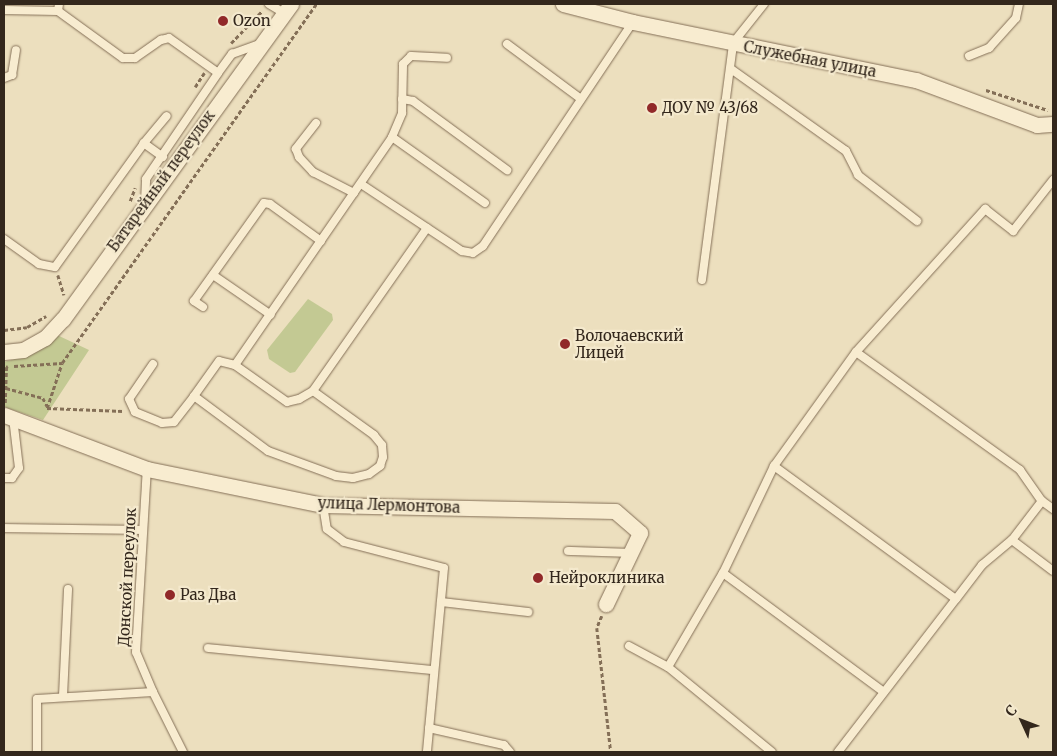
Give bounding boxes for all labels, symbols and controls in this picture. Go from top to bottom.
place label: Ozon [233,12,271,30]
marker: Ozon [217,15,229,27]
street label: Служебная улица [742,37,878,81]
place label: ДОУ № 43/68 [662,99,758,117]
marker: ДОУ № 43/68 [646,102,658,114]
street label: Батарейный переулок [104,107,218,255]
place label: Волочаевский Лицей [575,326,684,361]
marker: Волочаевский Лицей [559,338,571,350]
street label: улица Лермонтова [317,494,461,516]
street label: Донской переулок [114,507,140,647]
place label: Нейроклиника [549,569,665,587]
marker: Нейроклиника [531,571,545,585]
place label: Раз Два [180,586,236,604]
marker: Раз Два [164,589,176,601]
north arrow [997,696,1047,746]
text: С [1001,701,1021,720]

